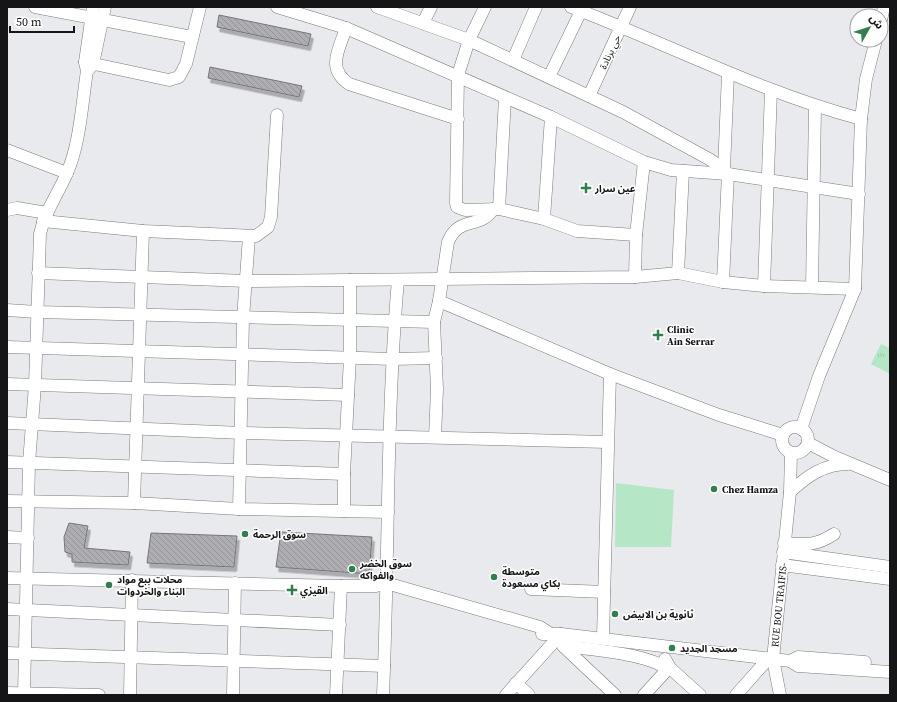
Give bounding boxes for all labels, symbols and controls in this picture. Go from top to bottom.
scale bar [10,8,74,34]
north arrow [849,8,889,48]
text: ش [866,11,887,33]
text: 50 m [16,14,42,30]
street label: حي برنادة [596,33,625,72]
marker: عين سرار [580,182,592,194]
place label: عين سرار [594,182,636,195]
place label: Clinic Ain Serrar [667,323,715,348]
marker: Clinic Ain Serrar [652,329,664,341]
place label: Chez Hamza [722,483,779,496]
marker: Chez Hamza [709,484,719,494]
place label: سوق الرحمة [253,528,306,541]
marker: سوق الرحمة [240,529,250,539]
place label: سوق الخضر والفواكه [359,557,412,582]
street label: RUE BOU TRAIFIS- [768,562,789,648]
marker: سوق الخضر والفواكه [347,564,357,574]
place label: متوسطة بكاي مسعودة [502,565,560,592]
marker: متوسطة بكاي مسعودة [489,572,499,582]
place label: محلات ببع مواد البناء والخردوات [117,573,185,598]
marker: محلات ببع مواد البناء والخردوات [104,580,114,590]
place label: القيزي [300,584,328,599]
marker: القيزي [287,585,297,595]
place label: ثانوية بن الابيض [623,608,694,621]
marker: ثانوية بن الابيض [610,609,620,619]
place label: مسجد الجديد [680,642,738,655]
marker: مسجد الجديد [667,643,677,653]

